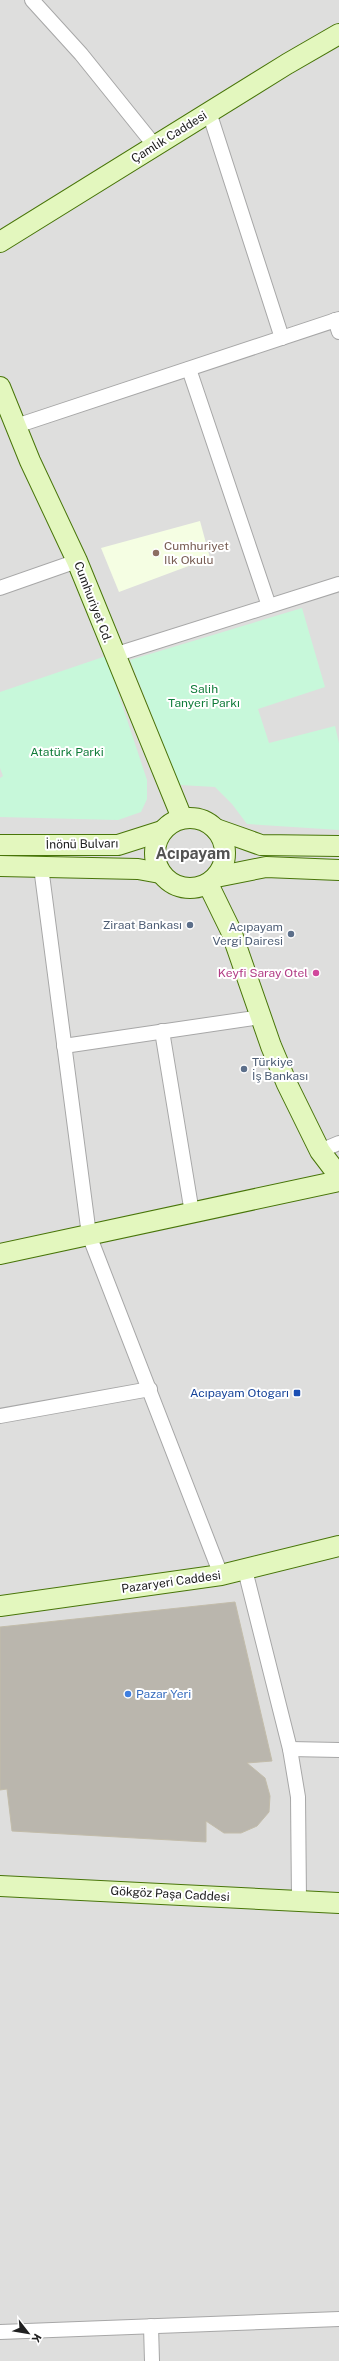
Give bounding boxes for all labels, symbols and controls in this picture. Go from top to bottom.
street label: Çamlık Caddesi [129,108,209,166]
place label: Cumhuriyet Ilk Okulu [164,539,229,567]
marker: Cumhuriyet Ilk Okulu [151,548,161,558]
street label: Cumhuriyet Cd. [71,559,115,645]
park label: Salih Tanyeri Parkı [168,682,240,710]
park label: Atatürk Parki [30,745,104,759]
street label: İnönü Bulvarı [46,836,118,852]
district label: Acıpayam [156,844,230,863]
place label: Ziraat Bankası [103,918,182,932]
marker: Ziraat Bankası [185,920,195,930]
place label: Acıpayam Vergi Dairesi [212,920,283,948]
marker: Acıpayam Vergi Dairesi [286,929,296,939]
place label: Keyfi Saray Otel [218,966,308,980]
marker: Keyfi Saray Otel [311,968,321,978]
place label: Türkiye İş Bankası [252,1055,308,1083]
marker: Türkiye İş Bankası [239,1064,249,1074]
place label: Acıpayam Otogarı [190,1386,289,1400]
marker: Acıpayam Otogarı [292,1388,302,1398]
street label: Pazaryeri Caddesi [120,1568,222,1596]
place label: Pazar Yeri [136,1687,191,1701]
marker: Pazar Yeri [123,1689,133,1699]
street label: Gökgöz Paşa Caddesi [110,1884,230,1904]
north arrow [8,2313,48,2353]
text: K [29,2332,44,2345]

